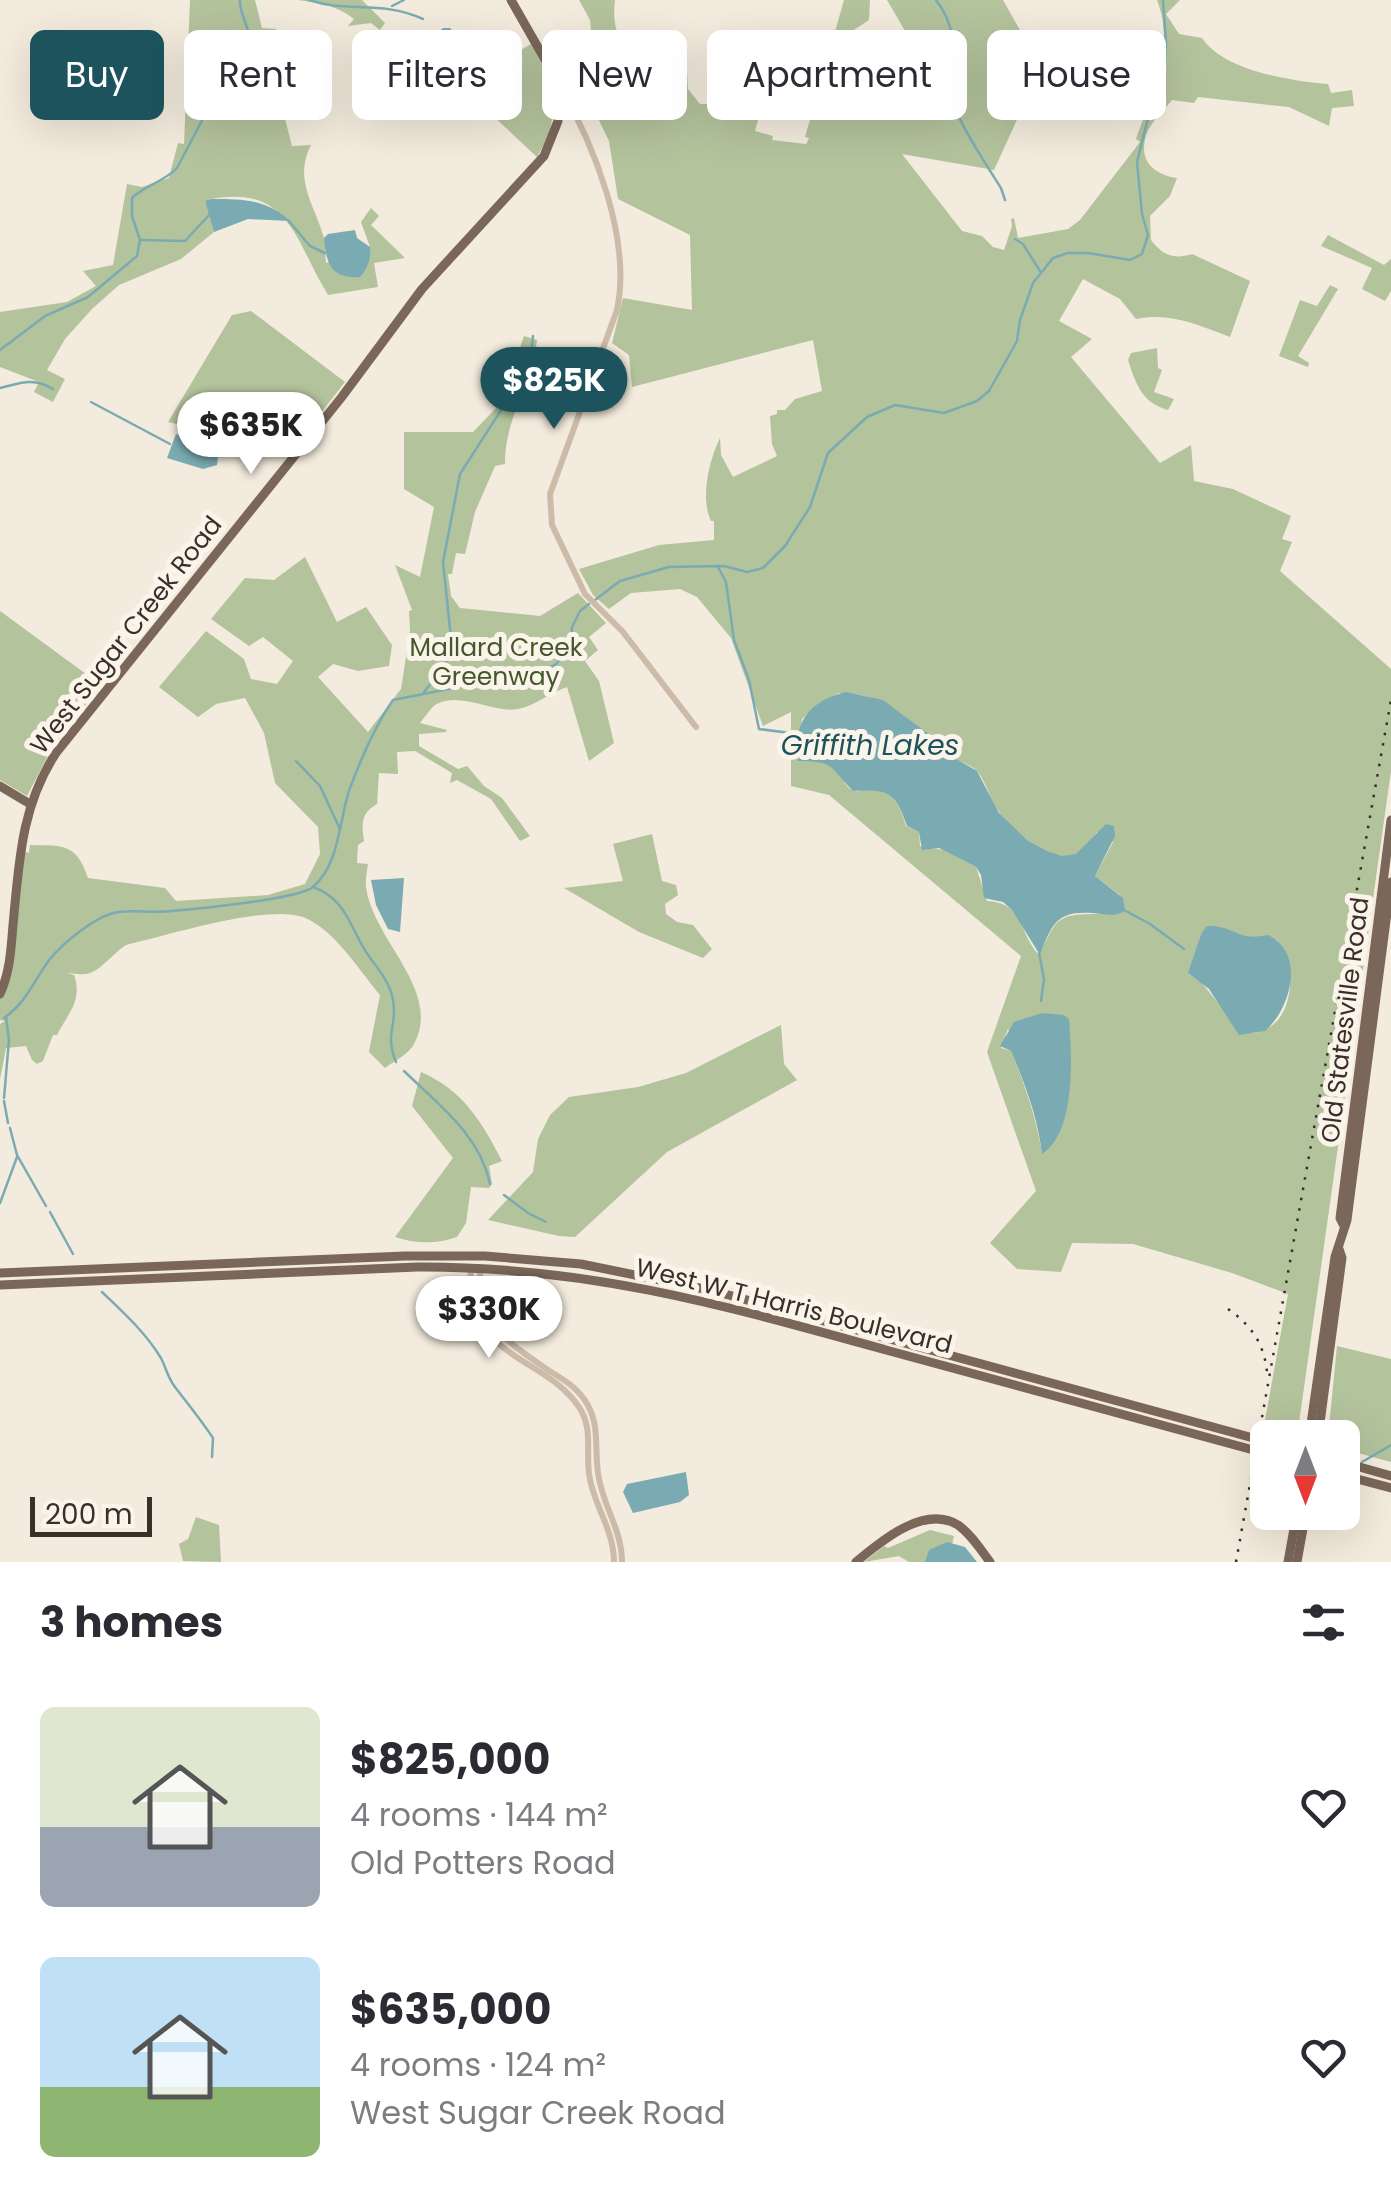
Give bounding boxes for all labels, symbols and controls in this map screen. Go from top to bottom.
chip: Buy [30,30,164,120]
chip: Rent [184,30,332,120]
chip: Filters [352,30,522,120]
chip: New [542,30,687,120]
chip: Apartment [707,30,967,120]
chip: House [987,30,1166,120]
pin: $825K [484,347,624,432]
text: $825K [502,357,606,402]
pin: $635K [181,392,321,477]
text: $635K [199,402,303,447]
street label: West Sugar Creek Road [22,509,230,761]
park label: Mallard Creek Greenway [409,630,583,694]
water label: Griffith Lakes [781,726,959,765]
street label: Old Statesville Road [1313,895,1377,1145]
street label: West W T Harris Boulevard [632,1250,956,1362]
pin: $330K [419,1276,559,1361]
text: $330K [438,1286,540,1331]
north arrow [1250,1420,1360,1530]
map controls [1250,1420,1360,1530]
scale bar [30,1492,152,1536]
text: 200 m [45,1495,133,1534]
text: 3 homes [40,1593,223,1652]
icon: filters [1296,1595,1351,1650]
text: $825,000 [350,1730,550,1789]
icon: home [120,1747,240,1867]
icon: heart [1296,1780,1351,1835]
text: 4 rooms · 144 m² [350,1792,608,1837]
text: Old Potters Road [350,1840,616,1885]
text: $635,000 [350,1980,551,2039]
icon: home [120,1997,240,2117]
icon: heart [1296,2030,1351,2085]
text: 4 rooms · 124 m² [350,2042,606,2087]
text: West Sugar Creek Road [350,2090,726,2135]

